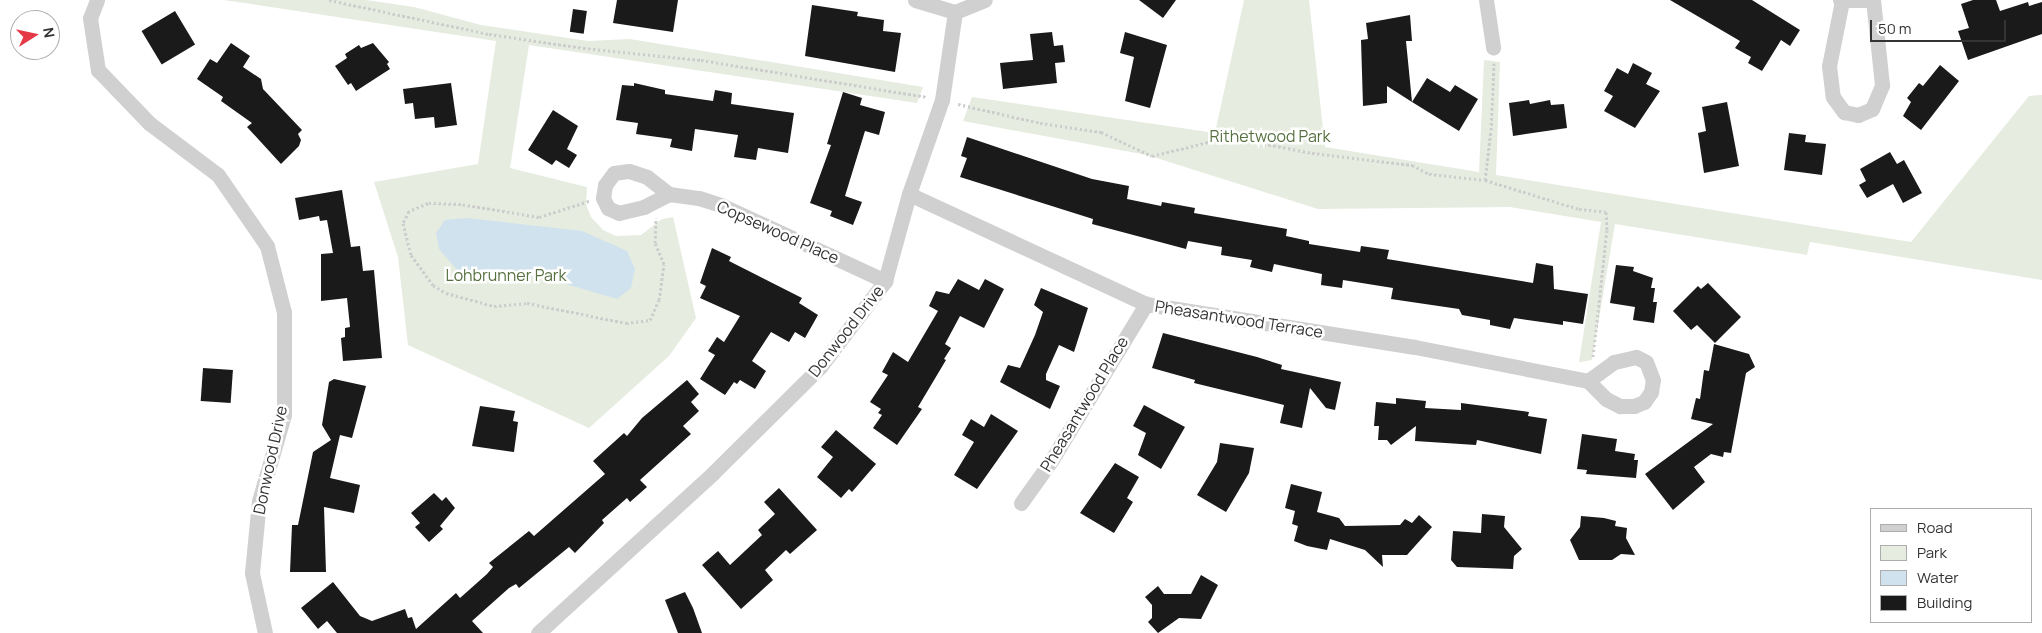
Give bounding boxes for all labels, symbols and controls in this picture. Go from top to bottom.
north arrow [10,10,60,60]
scale bar [1872,10,2008,42]
text: 50 m [1878,18,1912,39]
text: N [39,26,60,39]
park label: Rithetwood Park [1210,126,1330,146]
street label: Copsewood Place [714,196,842,268]
park label: Lohbrunner Park [445,265,567,285]
street label: Donwood Drive [804,281,888,381]
street label: Pheasantwood Terrace [1154,296,1324,342]
street label: Pheasantwood Place [1036,333,1132,475]
street label: Donwood Drive [249,404,291,516]
legend [1870,508,2032,623]
text: Road [1917,517,1953,538]
text: Park [1917,542,1947,563]
text: Water [1917,567,1959,588]
text: Building [1917,592,1972,613]

